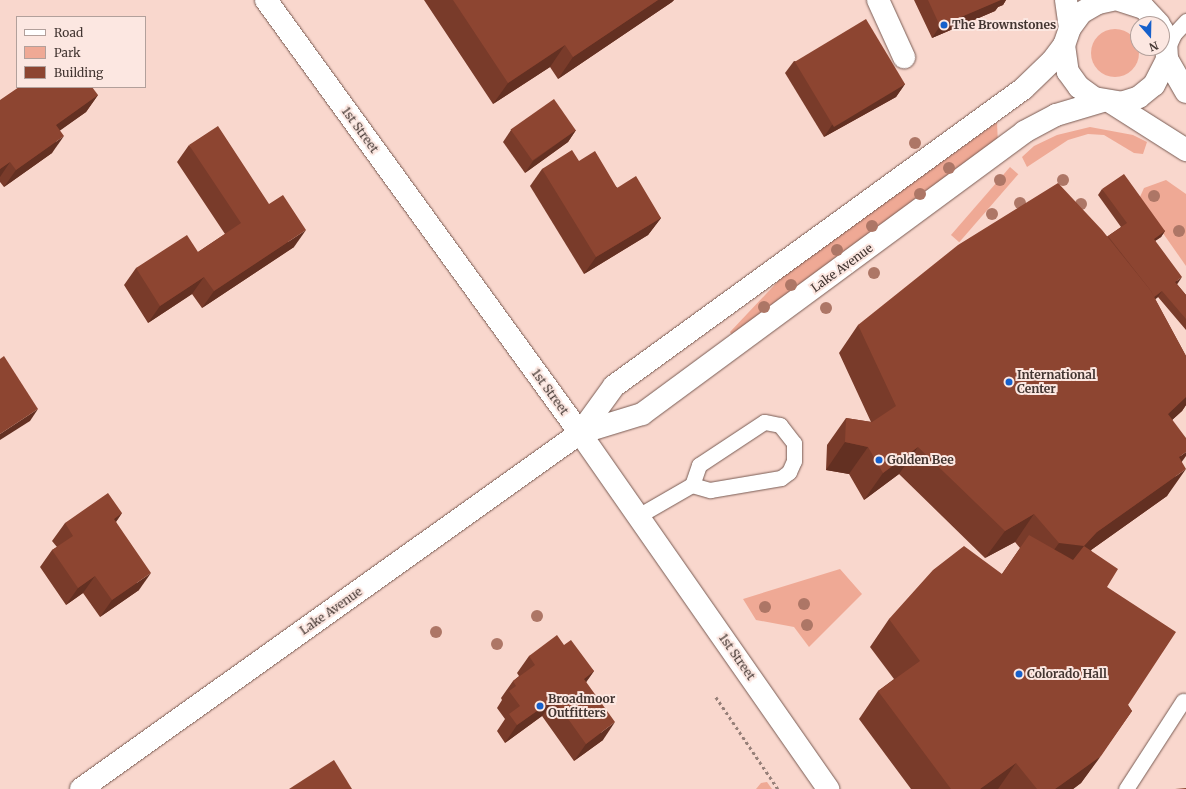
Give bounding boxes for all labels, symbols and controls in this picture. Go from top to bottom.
legend [16,16,146,88]
north arrow [1130,16,1170,56]
place label: The Brownstones [952,18,1056,32]
marker: The Brownstones [939,20,949,30]
text: Road [54,25,83,40]
text: N [1147,38,1160,54]
text: Park [54,45,81,60]
text: Building [54,65,103,80]
street label: 1st Street [339,104,381,156]
street label: Lake Avenue [808,241,876,295]
street label: 1st Street [529,366,571,418]
place label: International Center [1017,368,1096,396]
marker: International Center [1004,377,1014,387]
place label: Golden Bee [887,453,954,467]
marker: Golden Bee [874,455,884,465]
street label: Lake Avenue [297,584,365,638]
street label: 1st Street [716,631,758,683]
place label: Colorado Hall [1027,667,1107,681]
marker: Colorado Hall [1014,669,1024,679]
place label: Broadmoor Outfitters [548,692,615,720]
marker: Broadmoor Outfitters [535,701,545,711]

